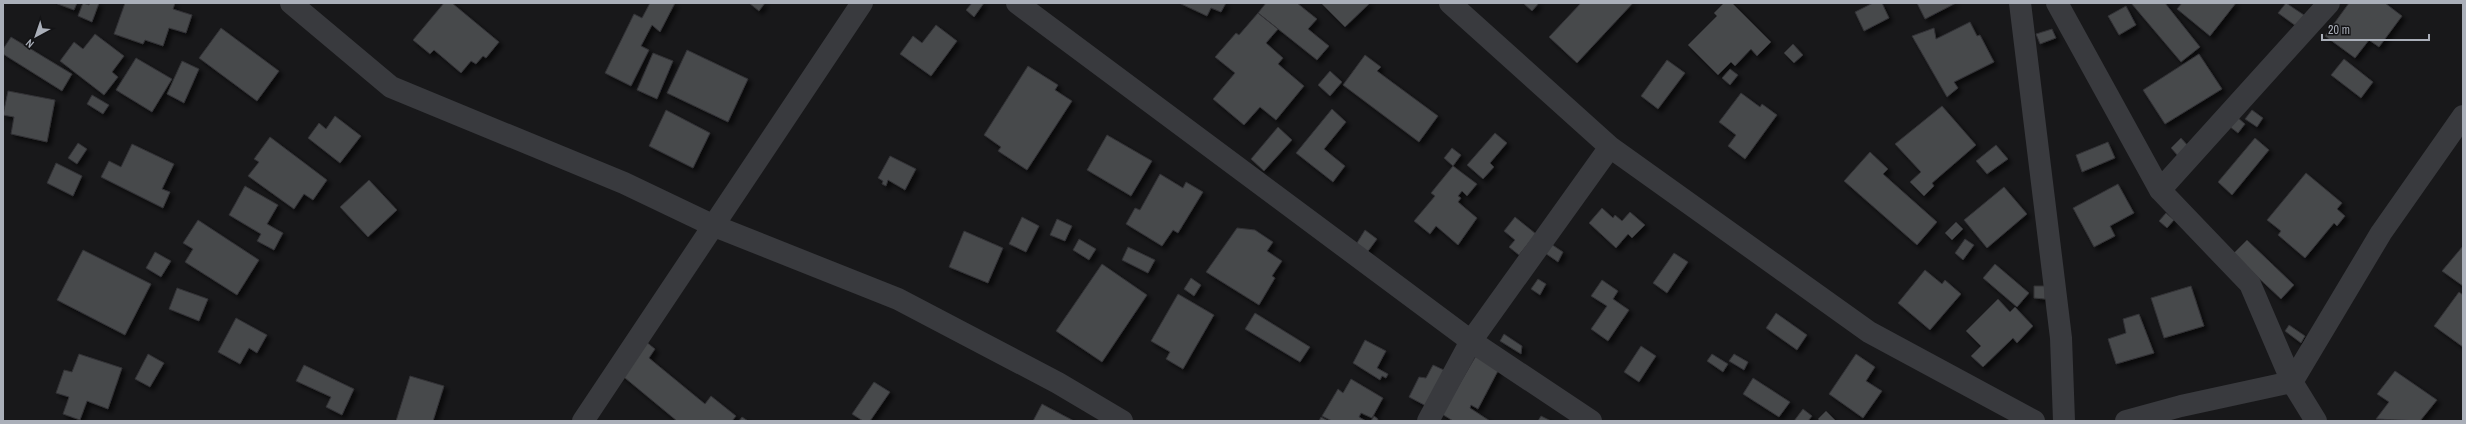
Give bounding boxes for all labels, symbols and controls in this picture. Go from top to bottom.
north arrow [16,16,56,56]
scale bar [2322,16,2429,42]
text: 20 m [2328,22,2350,38]
text: N [23,36,37,51]

